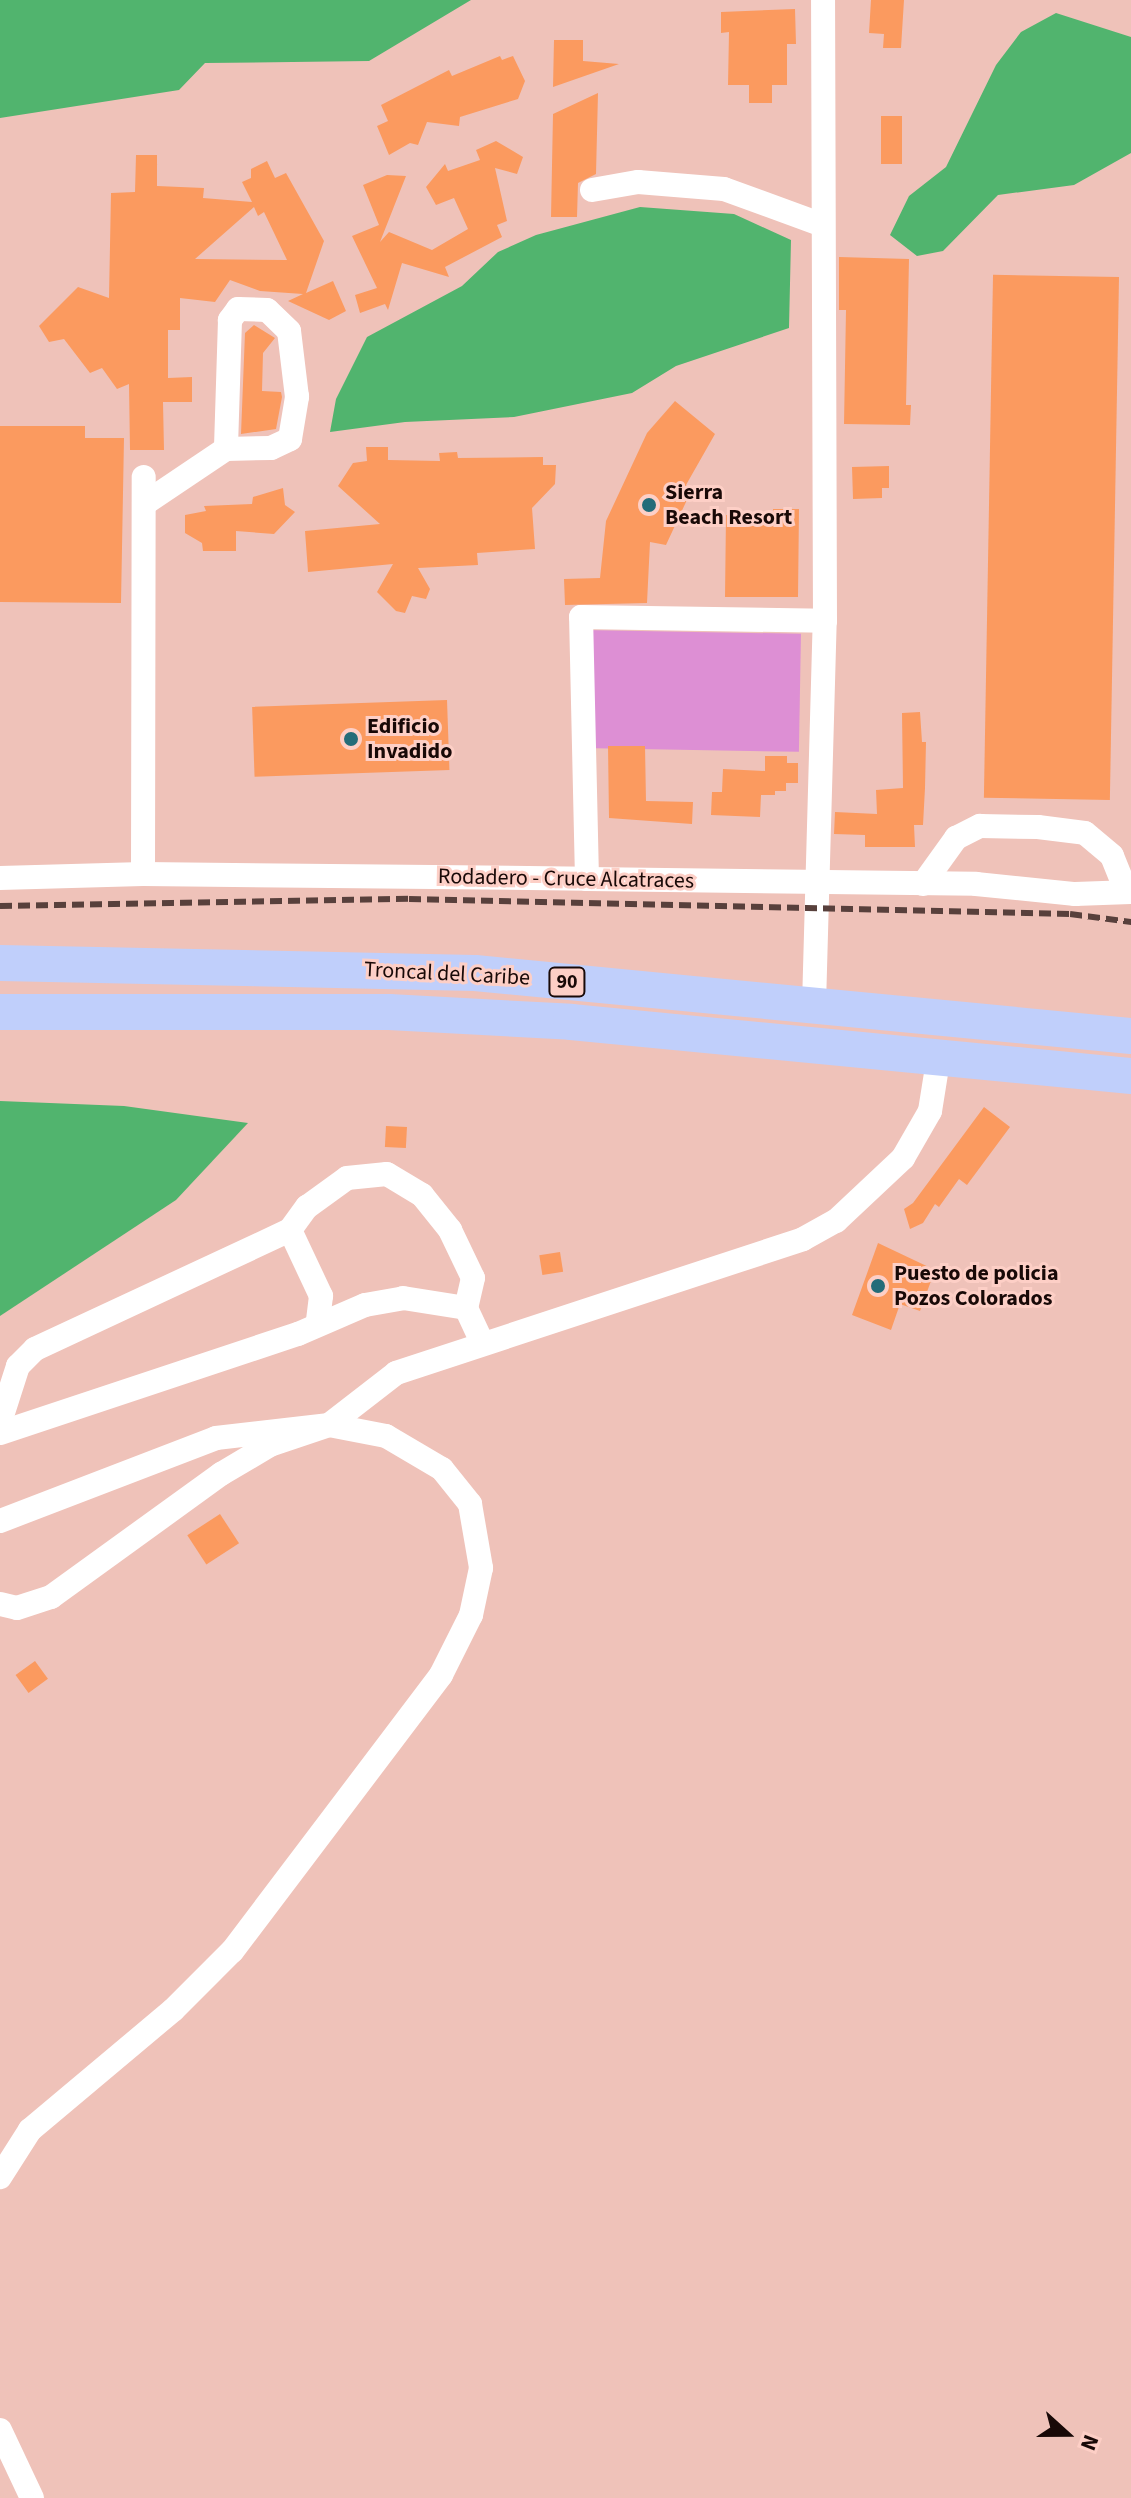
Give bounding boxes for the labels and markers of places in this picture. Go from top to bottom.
place label: Sierra Beach Resort [665,479,792,530]
marker: Sierra Beach Resort [640,496,658,514]
place label: Edificio Invadido [367,713,452,764]
marker: Edificio Invadido [342,730,360,748]
place label: Puesto de policia Pozos Colorados [894,1260,1058,1312]
marker: Puesto de policia Pozos Colorados [869,1277,887,1295]

